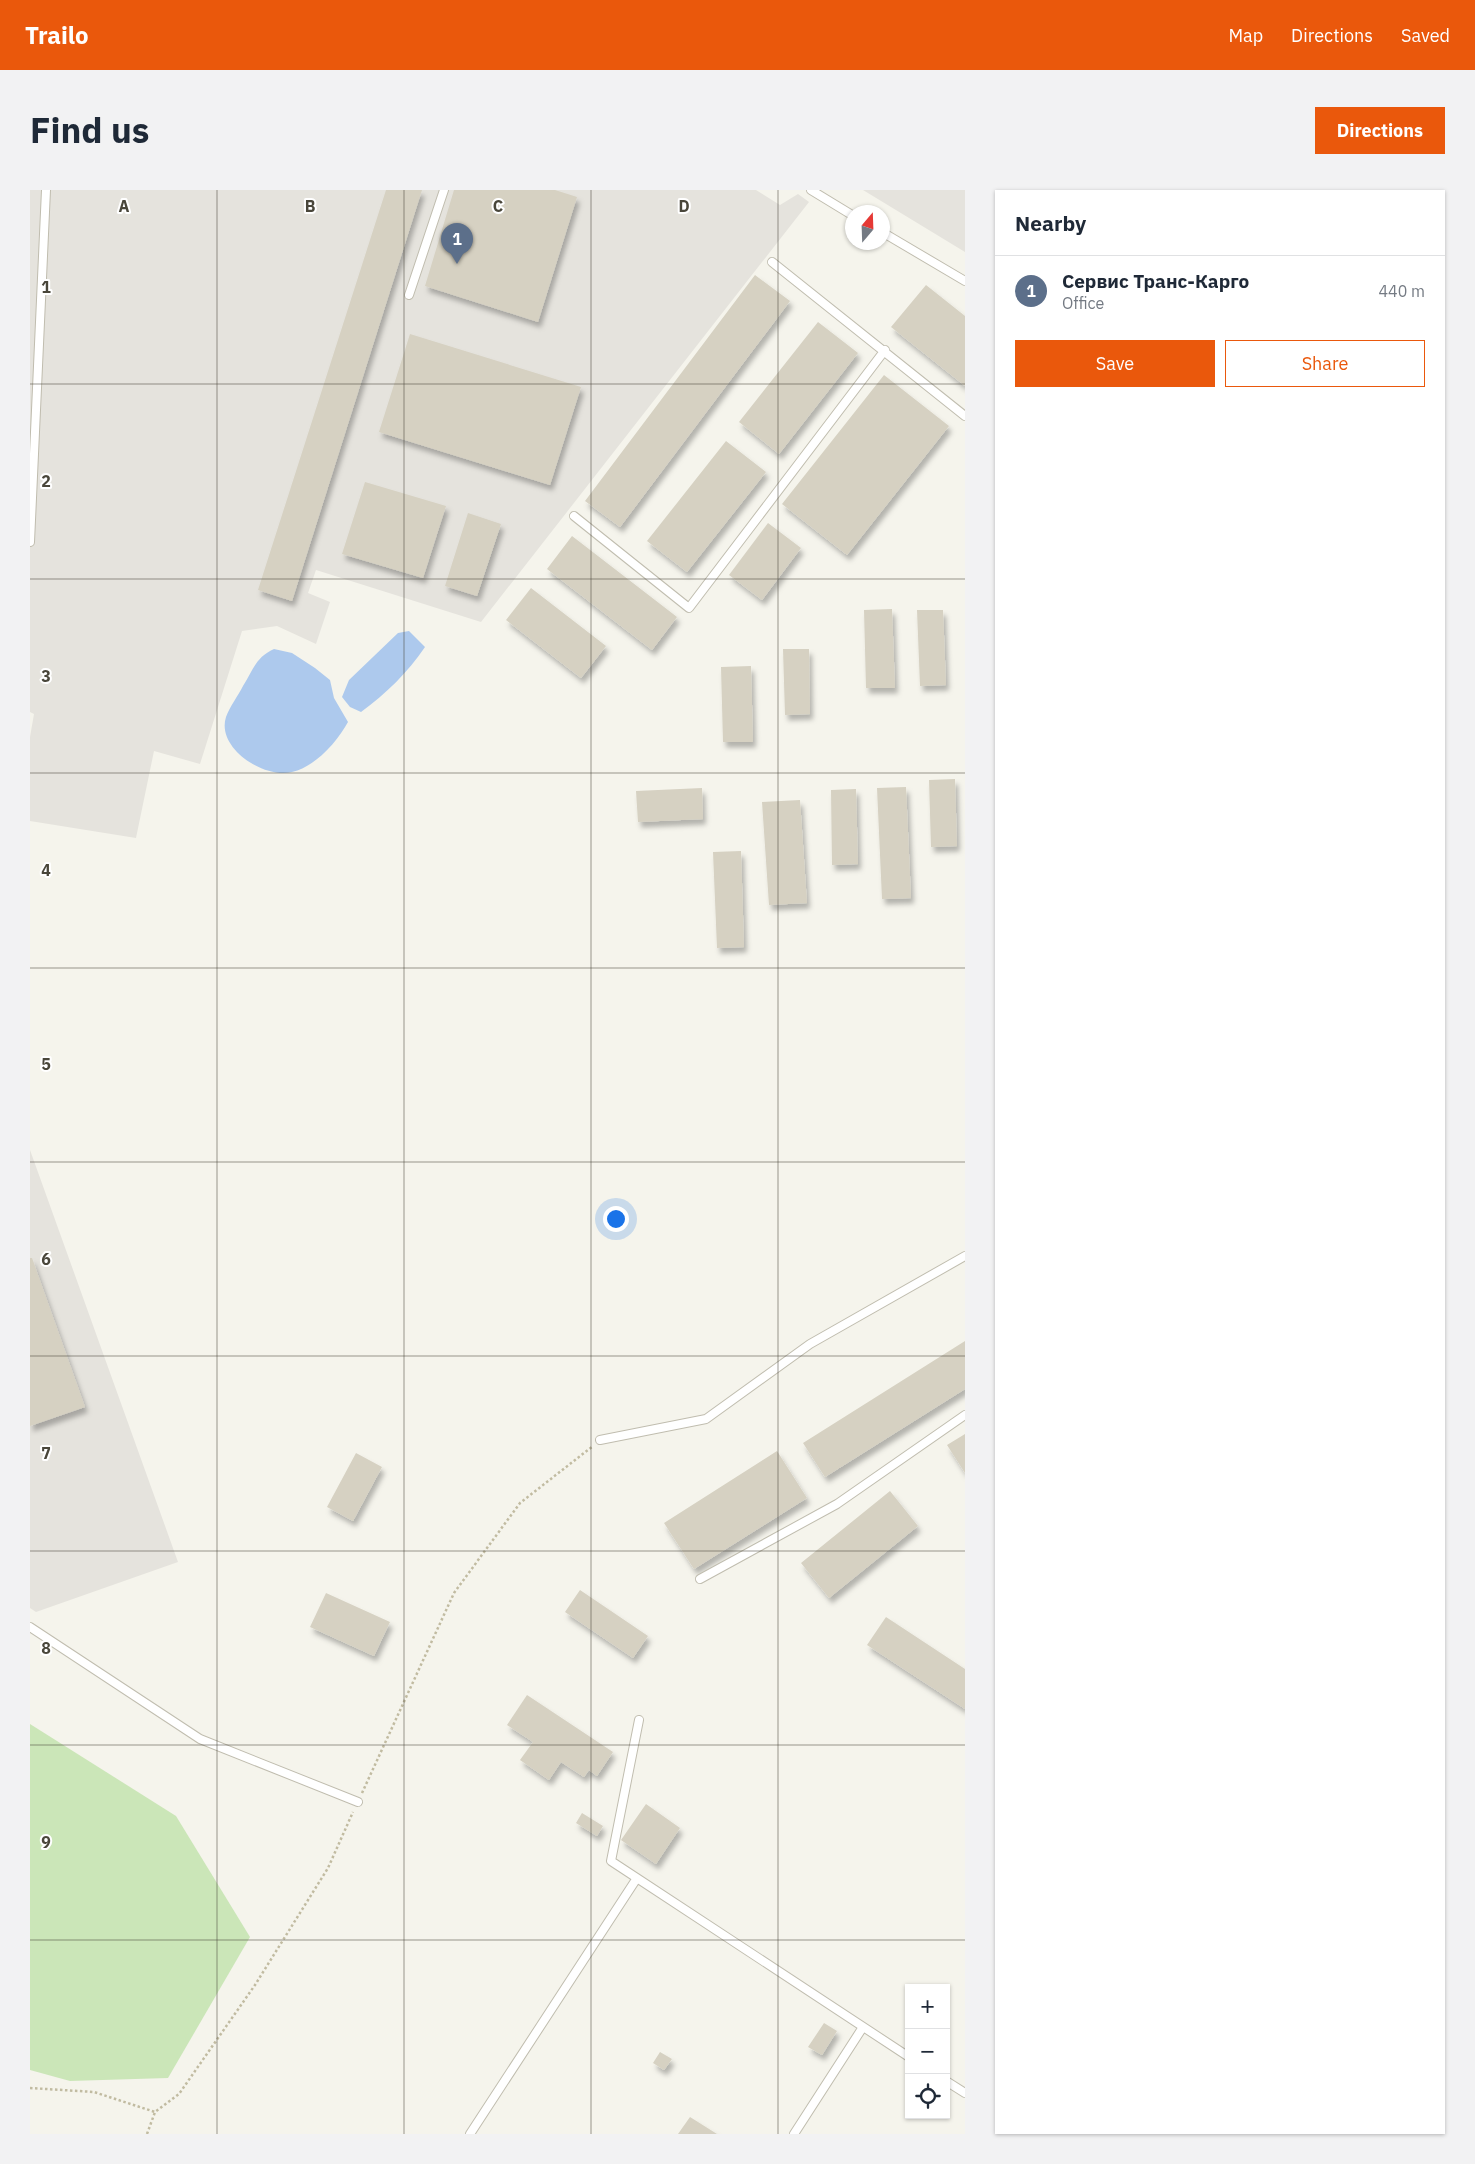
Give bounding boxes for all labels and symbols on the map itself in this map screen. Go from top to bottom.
text: A [119,196,130,216]
text: B [305,196,316,216]
text: C [493,196,503,216]
text: D [678,196,690,216]
north arrow [845,205,890,250]
pin: 1 [441,223,473,264]
text: 1 [41,277,51,297]
text: 2 [41,471,51,491]
text: 3 [41,666,51,686]
text: 4 [41,860,51,880]
text: 5 [41,1054,51,1074]
your location [603,1206,629,1232]
text: 6 [41,1249,51,1269]
text: 7 [41,1443,51,1463]
text: 8 [41,1638,51,1658]
text: 9 [41,1832,51,1852]

